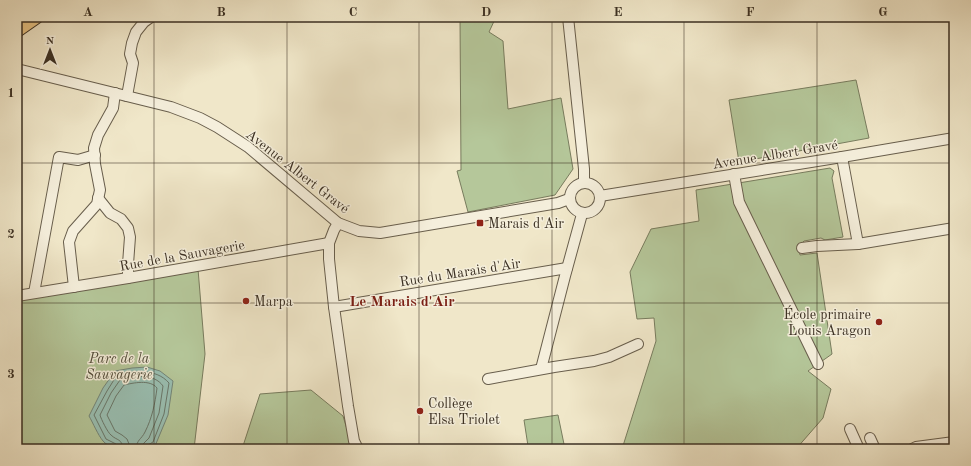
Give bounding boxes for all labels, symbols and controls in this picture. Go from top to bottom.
text: A [83,6,93,19]
text: B [216,6,226,19]
text: C [349,6,357,19]
text: D [481,6,491,19]
text: E [614,6,623,19]
text: F [746,6,755,19]
text: G [878,6,888,19]
north arrow [30,30,70,70]
text: N [46,36,55,47]
text: 1 [7,87,15,100]
street label: Avenue Albert Gravé [243,127,352,216]
street label: Avenue Albert Gravé [712,138,839,172]
place label: Marais d'Air [488,217,564,231]
marker: Marais d'Air [475,218,485,228]
text: 2 [7,228,15,241]
street label: Rue de la Sauvagerie [118,238,246,274]
street label: Rue du Marais d'Air [399,256,522,289]
place label: Marpa [254,295,293,309]
district label: Le Marais d'Air [349,295,455,310]
marker: Marpa [241,296,251,306]
place label: École primaire Louis Aragon [783,305,871,338]
marker: École primaire Louis Aragon [874,317,884,327]
park label: Parc de la Sauvagerie [85,352,153,383]
text: 3 [7,368,15,381]
place label: Collège Elsa Triolet [428,397,500,427]
marker: Collège Elsa Triolet [415,406,425,416]

